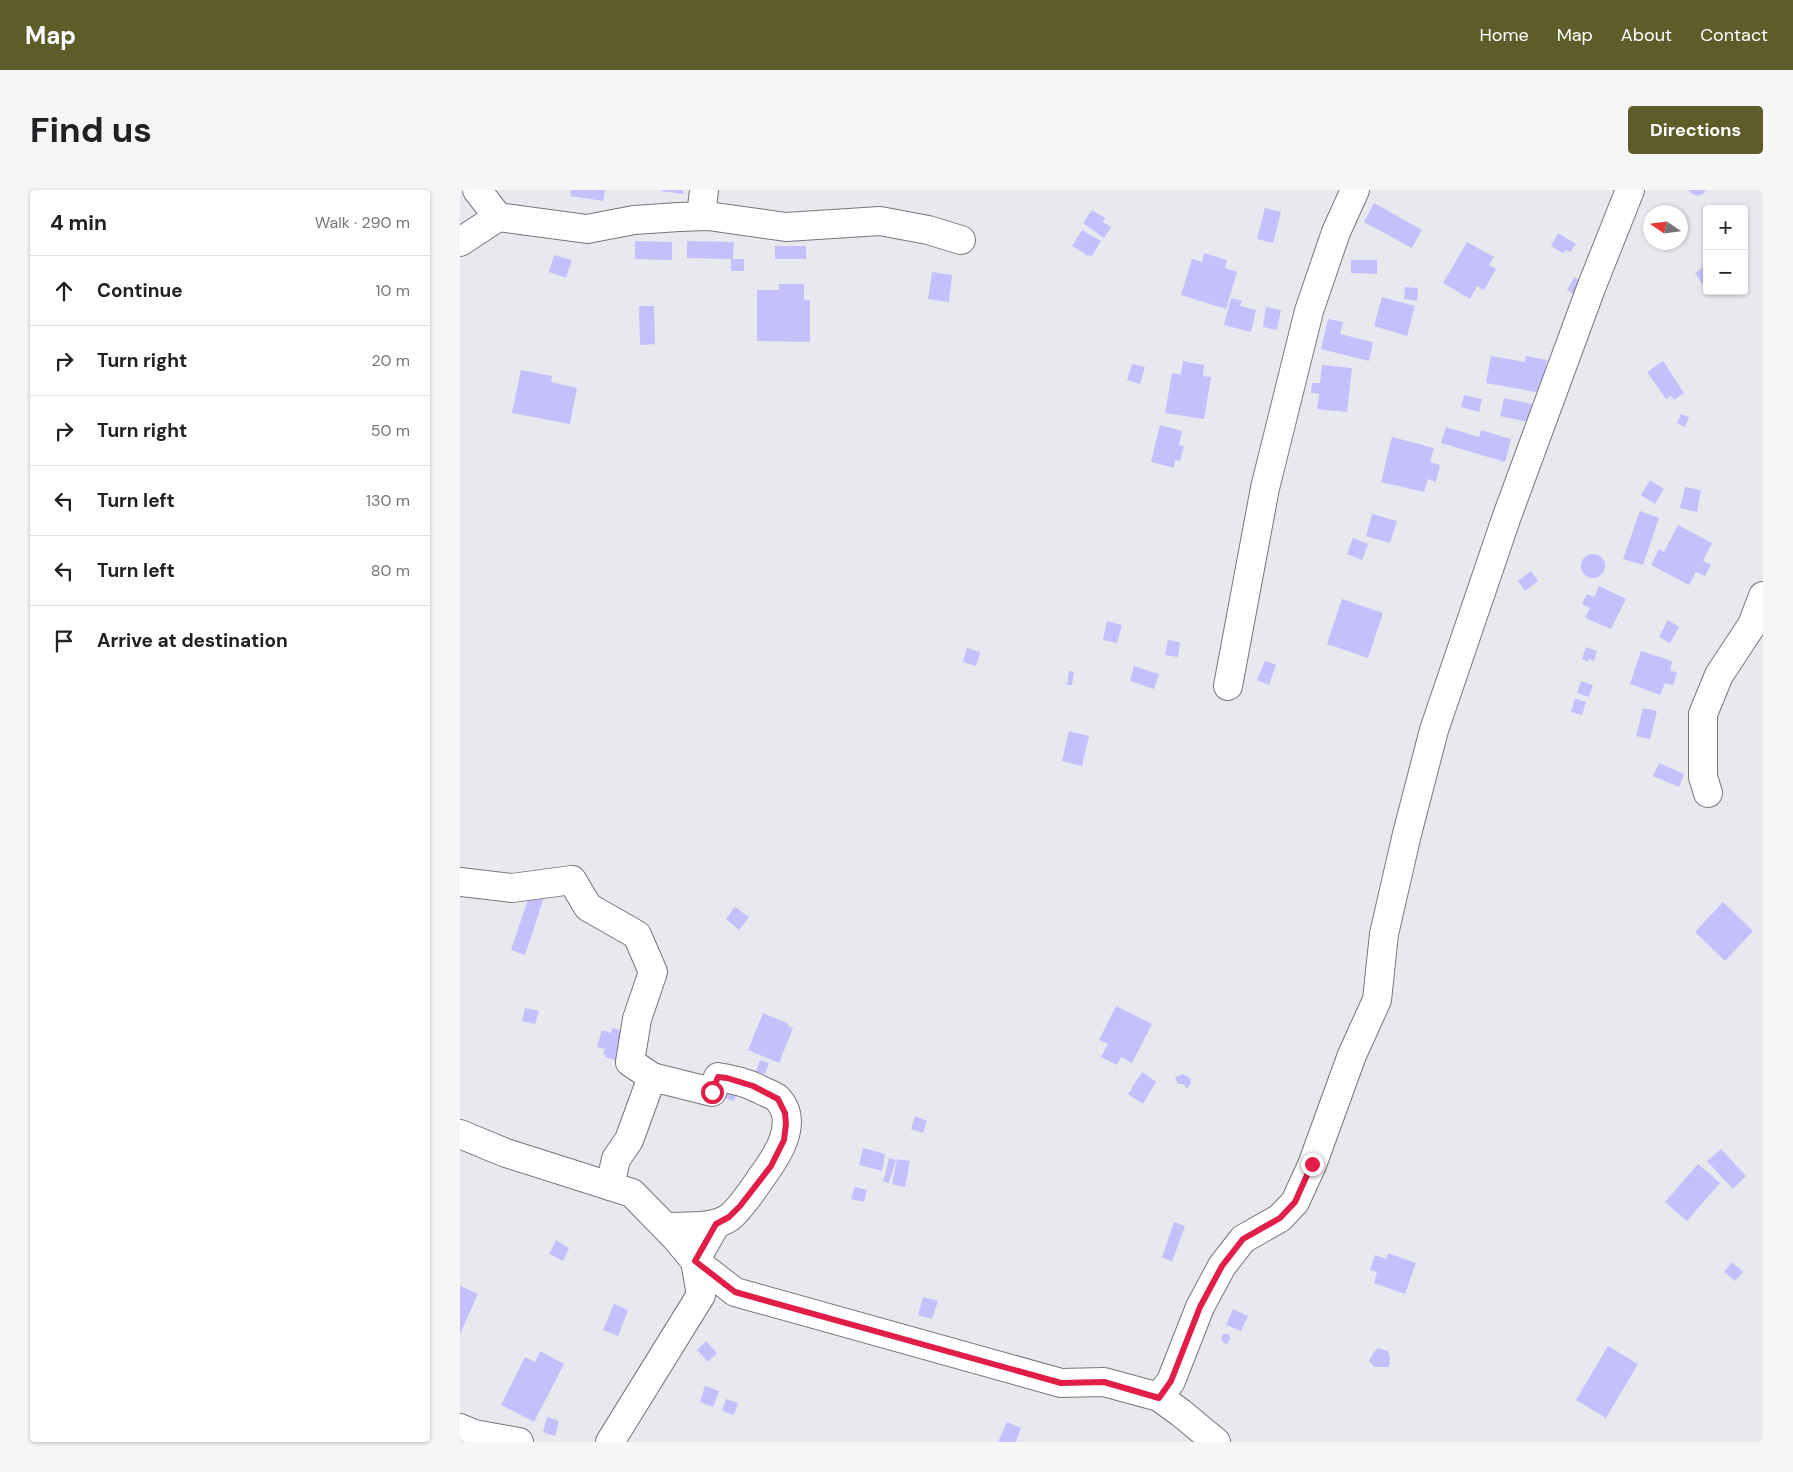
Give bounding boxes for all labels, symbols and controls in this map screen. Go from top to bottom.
text: Map [25,20,76,51]
text: Home [1479,23,1529,47]
text: Map [1557,23,1593,47]
text: About [1621,23,1672,47]
text: Contact [1700,23,1768,47]
button: Directions [1628,106,1763,154]
text: Find us [30,107,152,153]
north arrow [1643,205,1688,250]
map controls [1703,205,1748,295]
button: + [1703,205,1748,250]
text: 4 min [50,209,107,237]
text: Walk · 290 m [315,212,410,233]
button: − [1703,250,1748,295]
icon: ahead [50,277,78,305]
text: Continue [97,278,183,303]
text: 10 m [376,280,410,301]
icon: right [50,347,78,375]
text: Turn right [97,348,187,373]
text: 20 m [371,350,410,371]
icon: right [50,417,78,445]
text: Turn right [97,418,187,443]
text: 50 m [371,420,410,441]
icon: left [50,487,78,515]
text: Turn left [97,488,175,513]
text: 130 m [366,490,410,511]
icon: left [50,557,78,585]
text: Turn left [97,558,175,583]
text: 80 m [371,560,410,581]
icon: arrive [50,627,78,655]
text: Arrive at destination [97,628,288,653]
route start [701,1081,724,1104]
route end [1301,1153,1324,1176]

